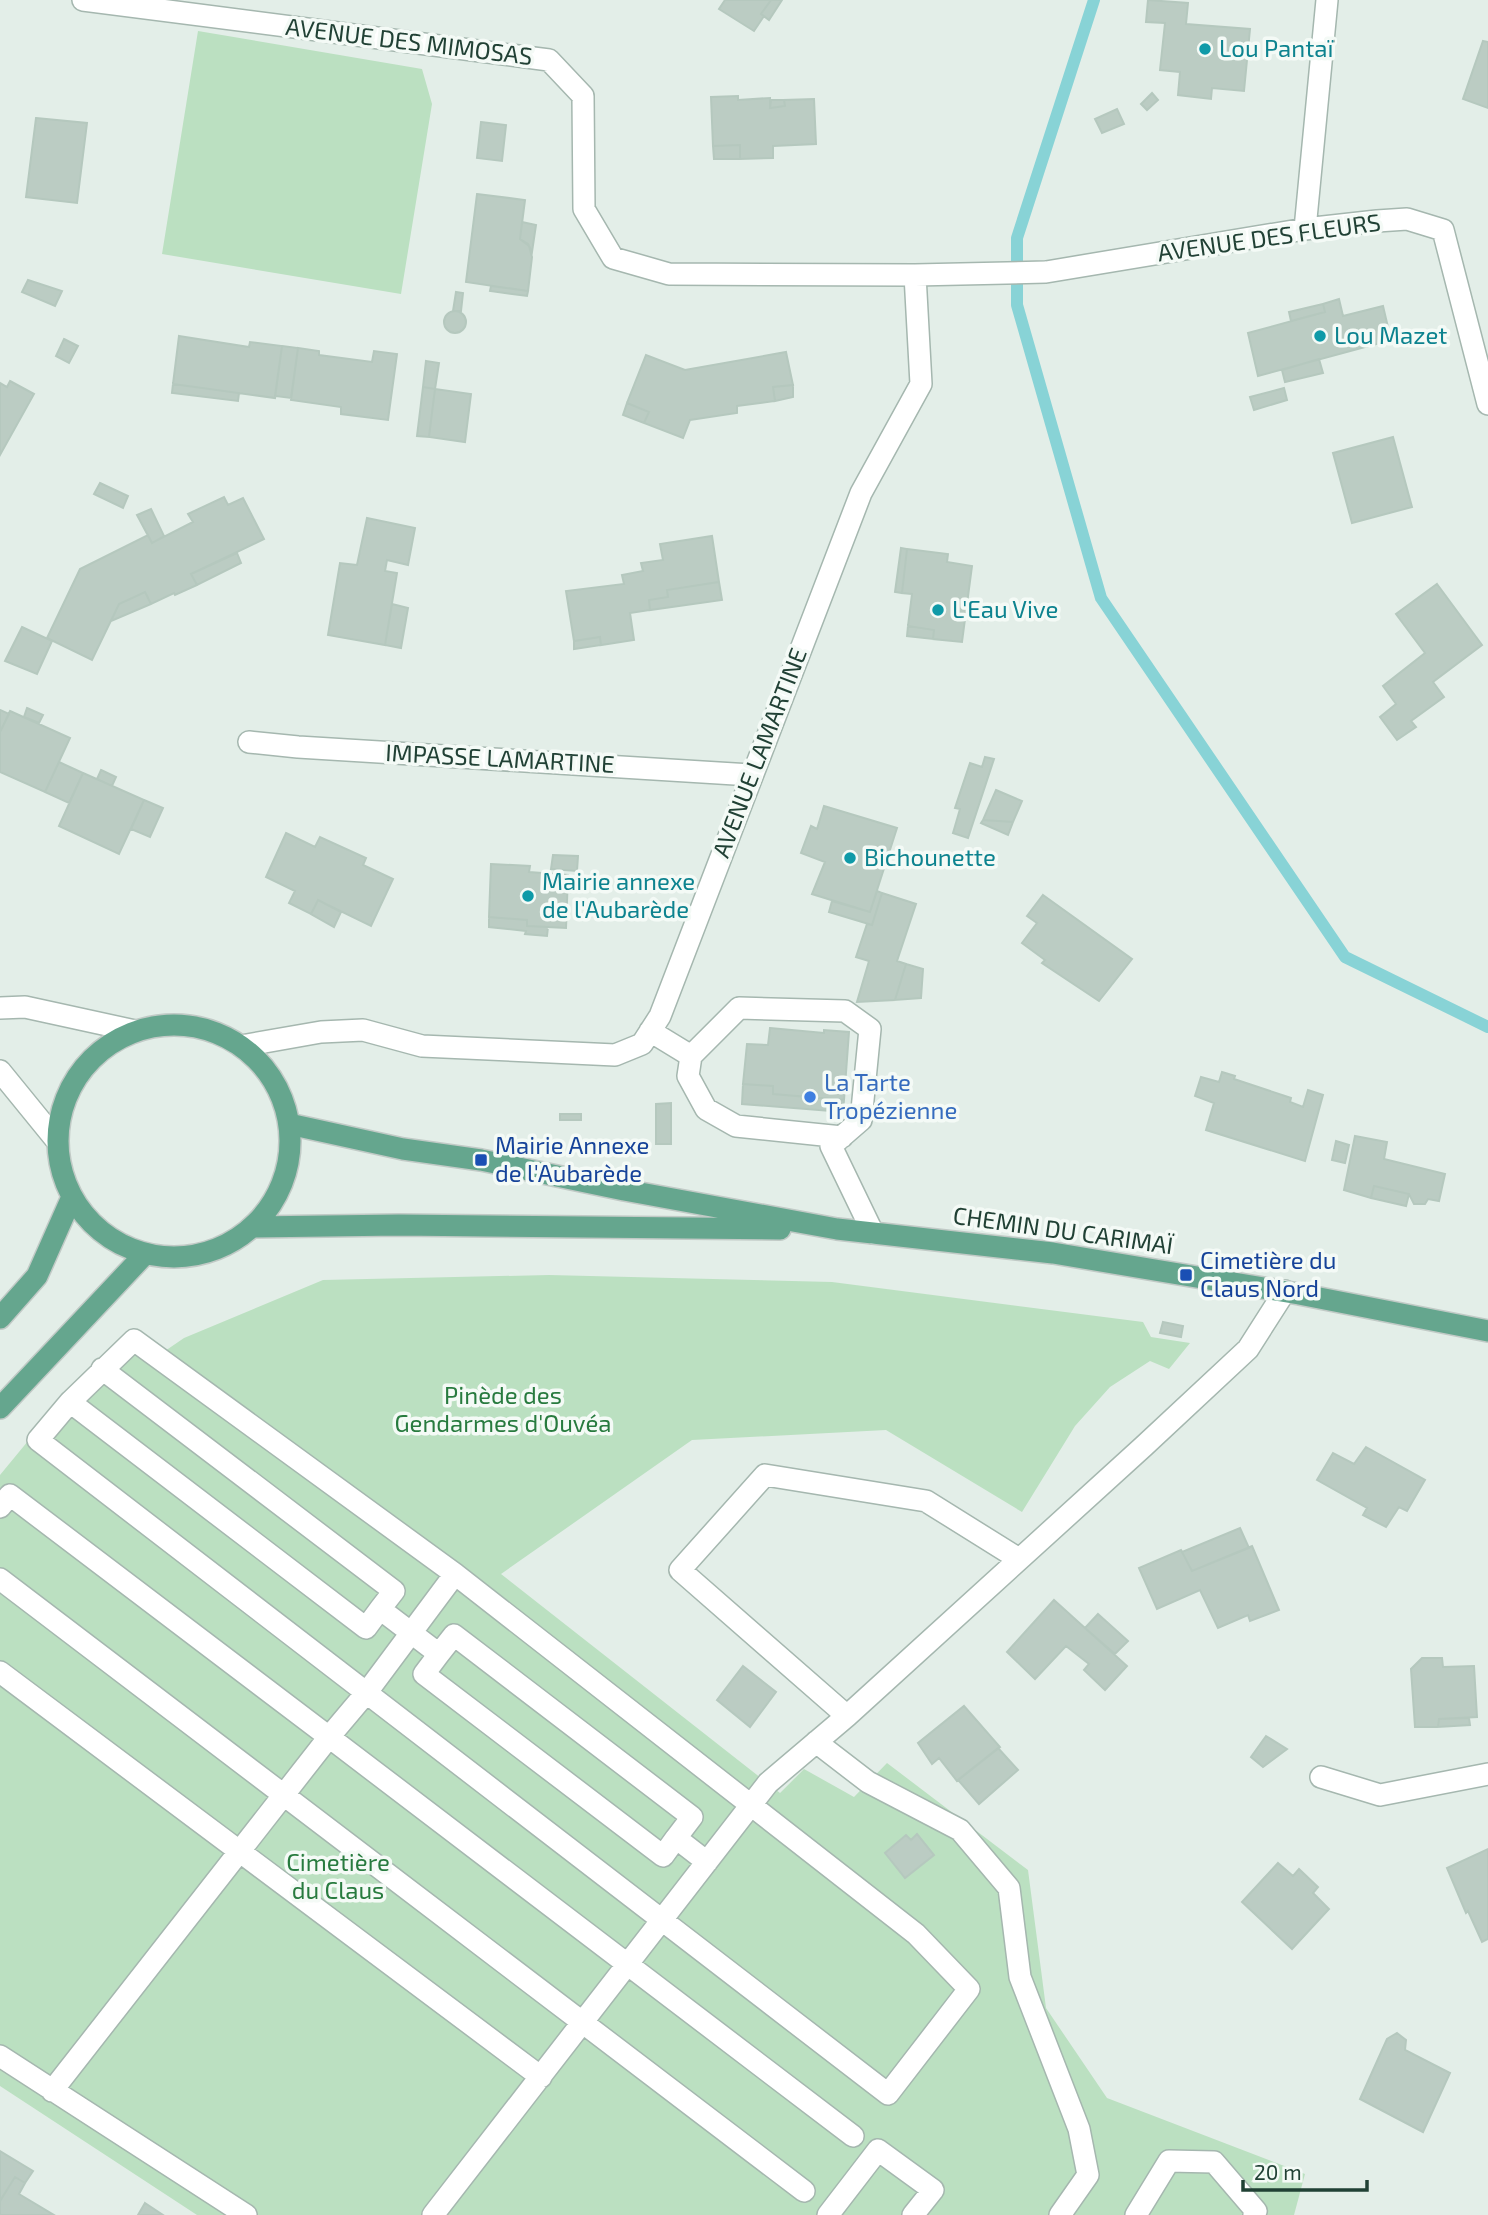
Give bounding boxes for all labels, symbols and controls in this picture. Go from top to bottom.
street label: AVENUE DES MIMOSAS [284,11,534,70]
place label: Lou Pantaï [1219,33,1334,62]
marker: Lou Pantaï [1197,41,1213,57]
street label: AVENUE DES FLEURS [1155,206,1382,267]
place label: Lou Mazet [1334,320,1447,349]
marker: Lou Mazet [1312,328,1328,344]
place label: L'Eau Vive [952,594,1058,623]
marker: L'Eau Vive [930,602,946,618]
street label: AVENUE LAMARTINE [705,644,812,861]
street label: IMPASSE LAMARTINE [385,737,616,778]
place label: Bichounette [864,842,996,871]
marker: Bichounette [842,850,858,866]
place label: Mairie annexe de l'Aubarède [542,866,695,923]
marker: Mairie annexe de l'Aubarède [520,888,536,904]
place label: La Tarte Tropézienne [824,1067,957,1124]
marker: La Tarte Tropézienne [802,1089,818,1105]
place label: Mairie Annexe de l'Aubarède [495,1130,649,1187]
marker: Mairie Annexe de l'Aubarède [473,1152,489,1168]
street label: CHEMIN DU CARIMAÏ [951,1200,1176,1259]
place label: Cimetière du Claus Nord [1200,1245,1337,1302]
marker: Cimetière du Claus Nord [1178,1267,1194,1283]
park label: Pinède des Gendarmes d'Ouvéa [394,1380,612,1437]
park label: Cimetière du Claus [286,1847,390,1904]
scale bar [1243,2148,1367,2192]
text: 20 m [1254,2159,1302,2184]

